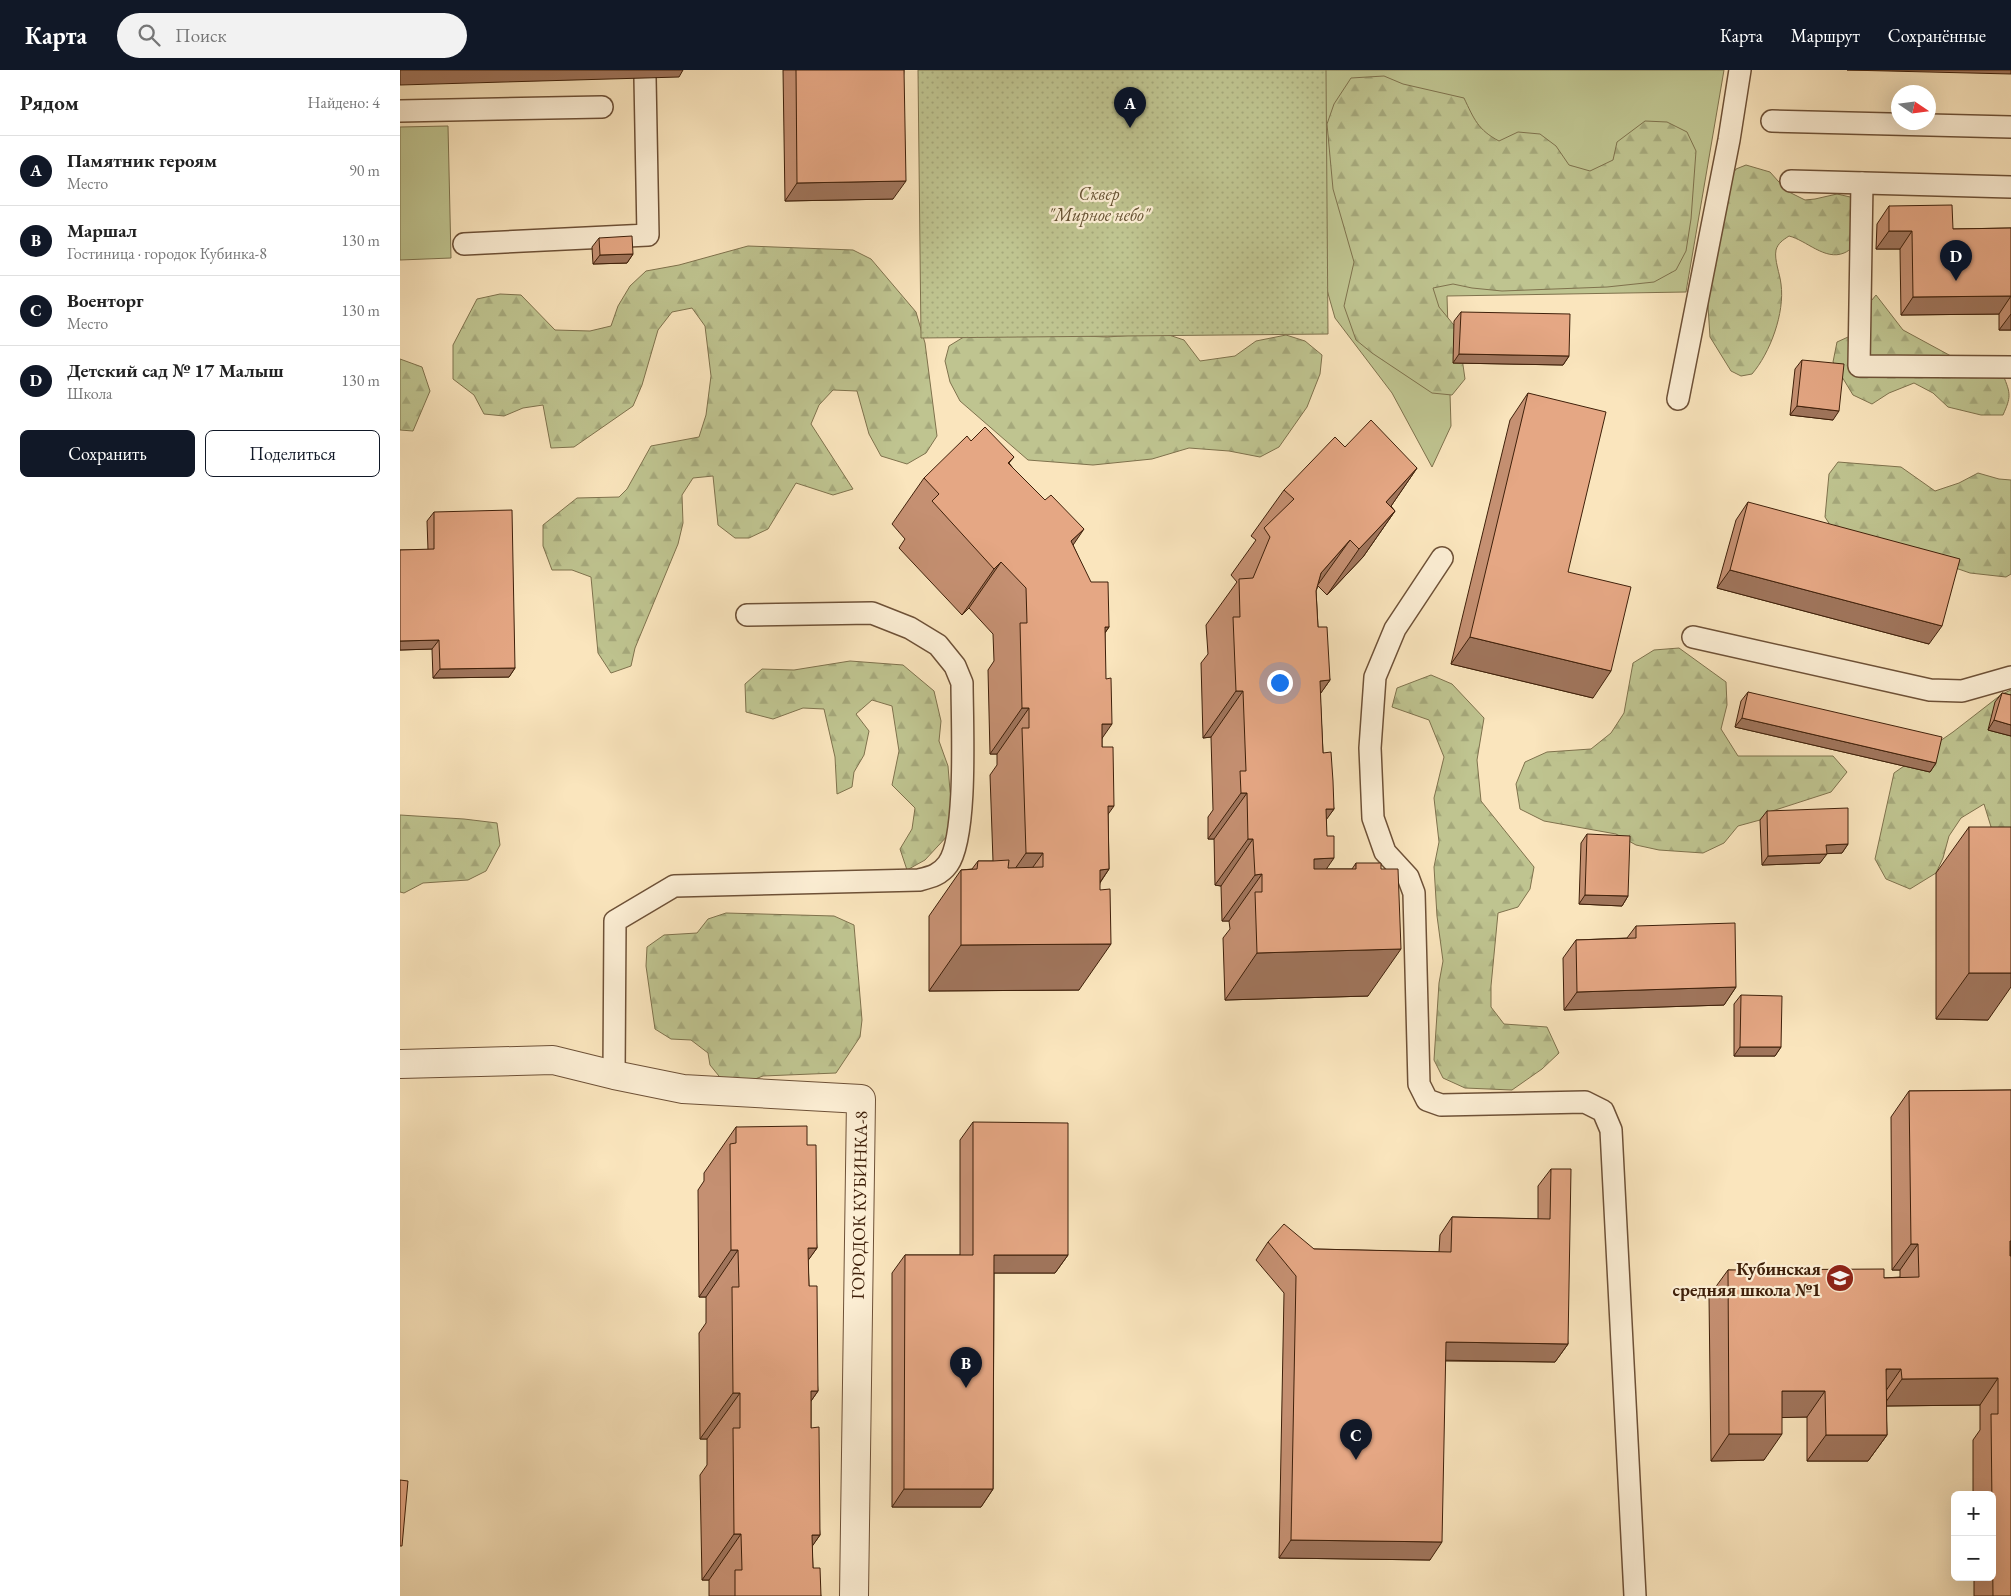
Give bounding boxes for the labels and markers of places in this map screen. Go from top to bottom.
pin: A [1114,87,1146,128]
pin: D [1940,240,1972,281]
place label: Кубинская средняя школа №1 [1673,1257,1821,1301]
school or university icon: Кубинская средняя школа №1 [1825,1263,1855,1293]
pin: B [950,1347,982,1388]
pin: C [1340,1419,1372,1460]

